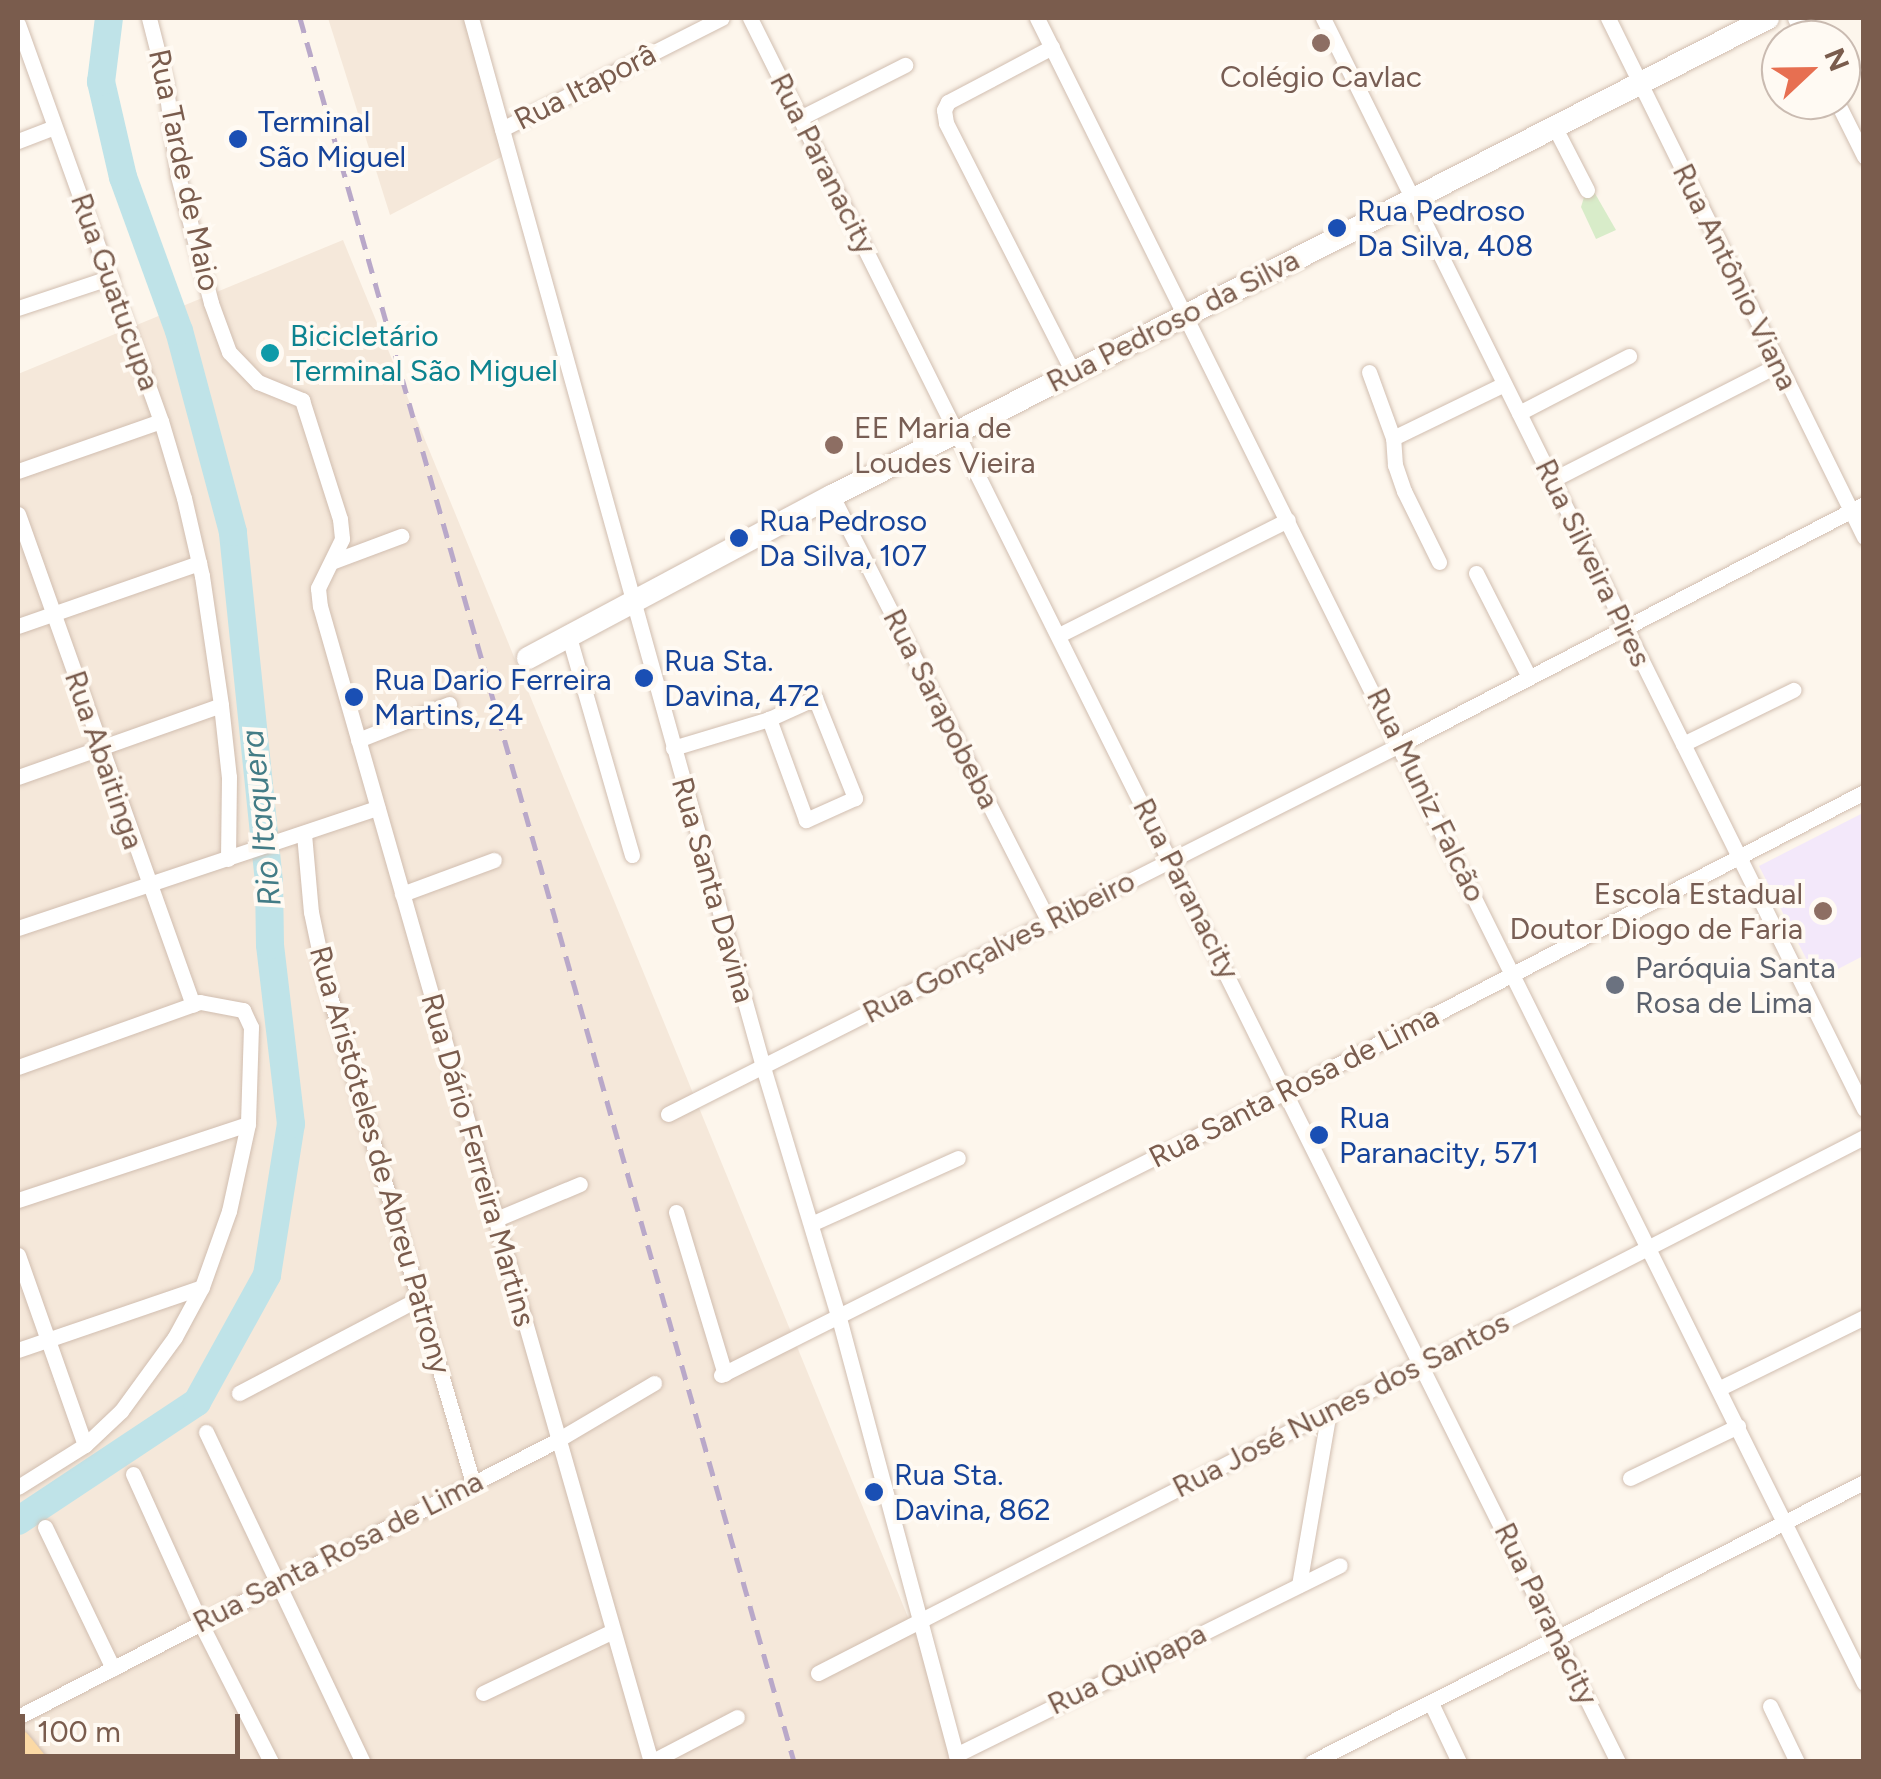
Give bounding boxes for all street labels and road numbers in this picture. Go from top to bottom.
street label: Rua Itaporâ [508,36,662,138]
street label: Rua Tarde de Maio [141,46,227,294]
street label: Rua Paranacity [762,67,884,261]
street label: Rua Antônio Viana [1665,158,1805,396]
street label: Rua Guatucupa [63,189,167,395]
street label: Rua Pedroso da Silva [1041,242,1305,400]
street label: Rua Silveira Pires [1527,453,1659,673]
street label: Rua Sarapobeba [875,603,1007,815]
street label: Rua Abaitinga [57,666,151,854]
street label: Rua Muniz Falcão [1359,682,1493,908]
street label: Rua Santa Davina [664,773,762,1007]
street label: Rua Paranacity [1125,792,1247,986]
street label: Rua Gonçalves Ribeiro [857,863,1141,1031]
street label: Rua Aristóteles de Abreu Patrony [302,942,458,1378]
street label: Rua Dário Ferreira Martins [413,989,543,1331]
street label: Rua Santa Rosa de Lima [1143,998,1445,1176]
street label: Rua José Nunes dos Santos [1167,1304,1515,1506]
street label: Rua Santa Rosa de Lima [187,1463,489,1641]
street label: Rua Paranacity [1486,1517,1606,1711]
street label: Rua Quipapa [1042,1615,1212,1723]

